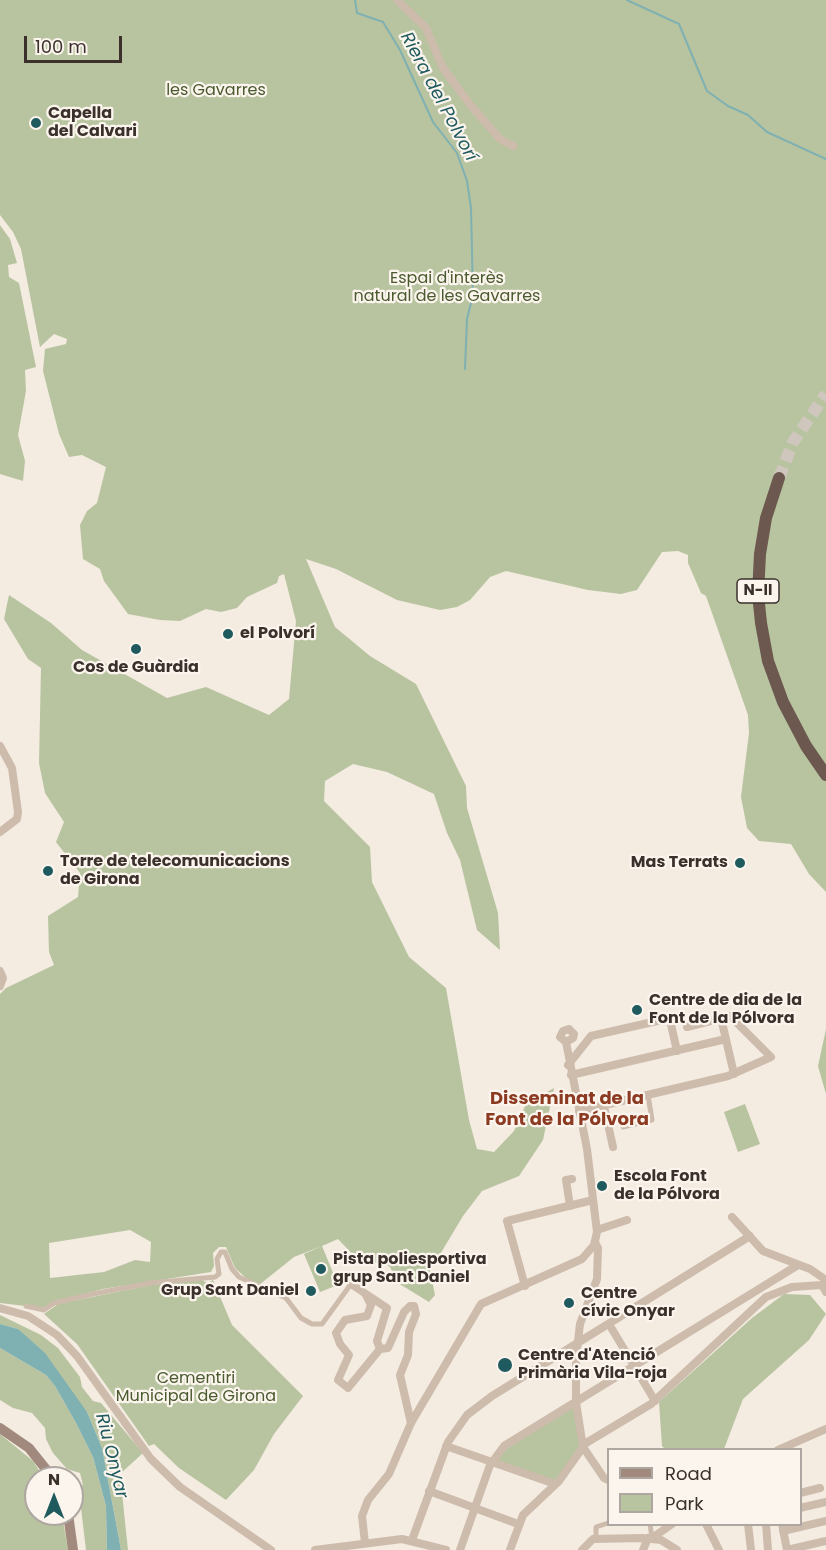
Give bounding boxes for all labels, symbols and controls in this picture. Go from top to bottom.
scale bar [27,24,124,62]
water label: Riera del Polvorí [395,29,481,165]
text: 100 m [35,34,87,59]
park label: les Gavarres [166,81,266,101]
place label: Capella del Calvari [48,104,137,142]
marker: Capella del Calvari [29,116,43,130]
park label: Espai d'interès natural de les Gavarres [354,269,540,307]
road number: N-II [737,579,779,603]
place label: el Polvorí [240,624,315,644]
marker: el Polvorí [221,627,235,641]
marker: Cos de Guàrdia [129,642,143,656]
place label: Cos de Guàrdia [73,658,199,678]
place label: Torre de telecomunicacions de Girona [60,852,290,890]
place label: Mas Terrats [631,853,728,873]
marker: Mas Terrats [733,856,747,870]
marker: Torre de telecomunicacions de Girona [41,864,55,878]
place label: Centre de dia de la Font de la Pólvora [649,991,802,1029]
marker: Centre de dia de la Font de la Pólvora [630,1003,644,1017]
district label: Disseminat de la Font de la Pólvora [485,1088,649,1130]
place label: Escola Font de la Pólvora [614,1167,720,1205]
marker: Escola Font de la Pólvora [595,1179,609,1193]
place label: Pista poliesportiva grup Sant Daniel [333,1250,487,1288]
marker: Pista poliesportiva grup Sant Daniel [314,1262,328,1276]
place label: Grup Sant Daniel [161,1281,299,1301]
marker: Grup Sant Daniel [304,1284,318,1298]
place label: Centre cívic Onyar [581,1284,675,1322]
marker: Centre cívic Onyar [562,1296,576,1310]
place label: Centre d'Atenció Primària Vila-roja [518,1346,667,1384]
marker: Centre d'Atenció Primària Vila-roja [496,1356,514,1374]
park label: Cementiri Municipal de Girona [116,1369,276,1407]
water label: Riu Onyar [90,1411,132,1501]
legend [607,1448,802,1526]
text: Road [665,1461,712,1486]
north arrow [24,1466,84,1526]
text: N [48,1468,60,1491]
text: Park [665,1491,704,1516]

